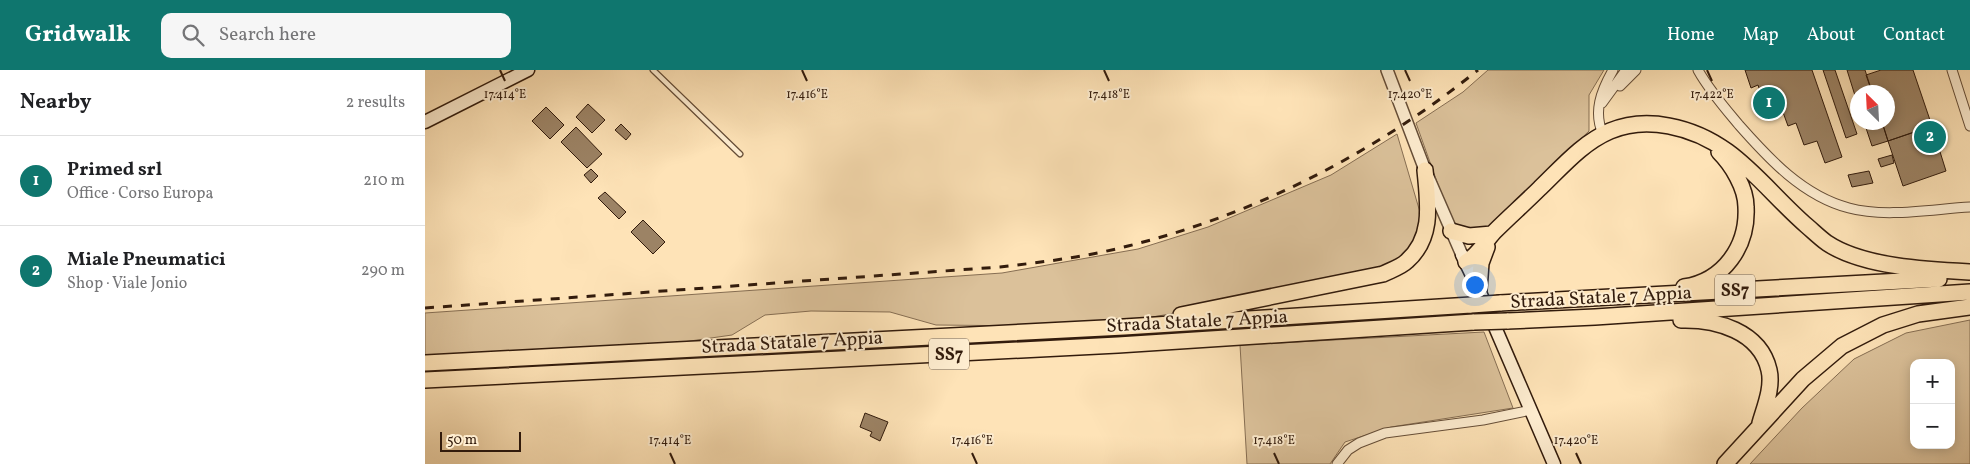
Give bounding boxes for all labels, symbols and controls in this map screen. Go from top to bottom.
search box [161,13,511,58]
text: Gridwalk [25,18,131,52]
icon: search [179,21,207,49]
text: Search here [219,22,316,48]
text: Home [1667,23,1715,48]
text: Map [1743,23,1779,48]
text: About [1807,23,1855,48]
text: Contact [1883,23,1945,48]
pin: 1 [1753,84,1785,122]
north arrow [1850,85,1895,130]
text: 17.414°E [484,87,526,103]
text: 17.416°E [786,87,828,103]
text: 17.418°E [1088,87,1130,103]
text: 17.420°E [1388,87,1432,103]
text: 17.422°E [1690,87,1734,103]
text: Nearby [20,88,91,117]
text: 2 results [346,92,405,114]
pin: 2 [1914,118,1946,156]
text: Primed srl [67,157,162,183]
text: 1 [33,170,39,192]
text: 210 m [363,170,405,192]
text: Office · Corso Europa [67,183,213,205]
text: Miale Pneumatici [67,247,226,273]
text: 2 [32,260,40,282]
text: 290 m [361,260,405,282]
your location [1462,272,1488,298]
text: Shop · Viale Jonio [67,273,187,295]
road number: SS7 [1715,274,1755,306]
street label: Strada Statale 7 Appia [1509,280,1693,316]
street label: Strada Statale 7 Appia [1105,304,1289,340]
street label: Strada Statale 7 Appia [700,325,884,361]
road number: SS7 [929,338,969,370]
map controls [1910,359,1955,449]
button: + [1910,359,1955,404]
button: − [1910,404,1955,449]
scale bar [440,429,521,452]
text: 50 m [447,431,477,450]
text: 17.414°E [649,433,691,449]
text: 17.416°E [951,433,993,449]
text: 17.418°E [1253,433,1295,449]
text: 17.420°E [1554,433,1598,449]

